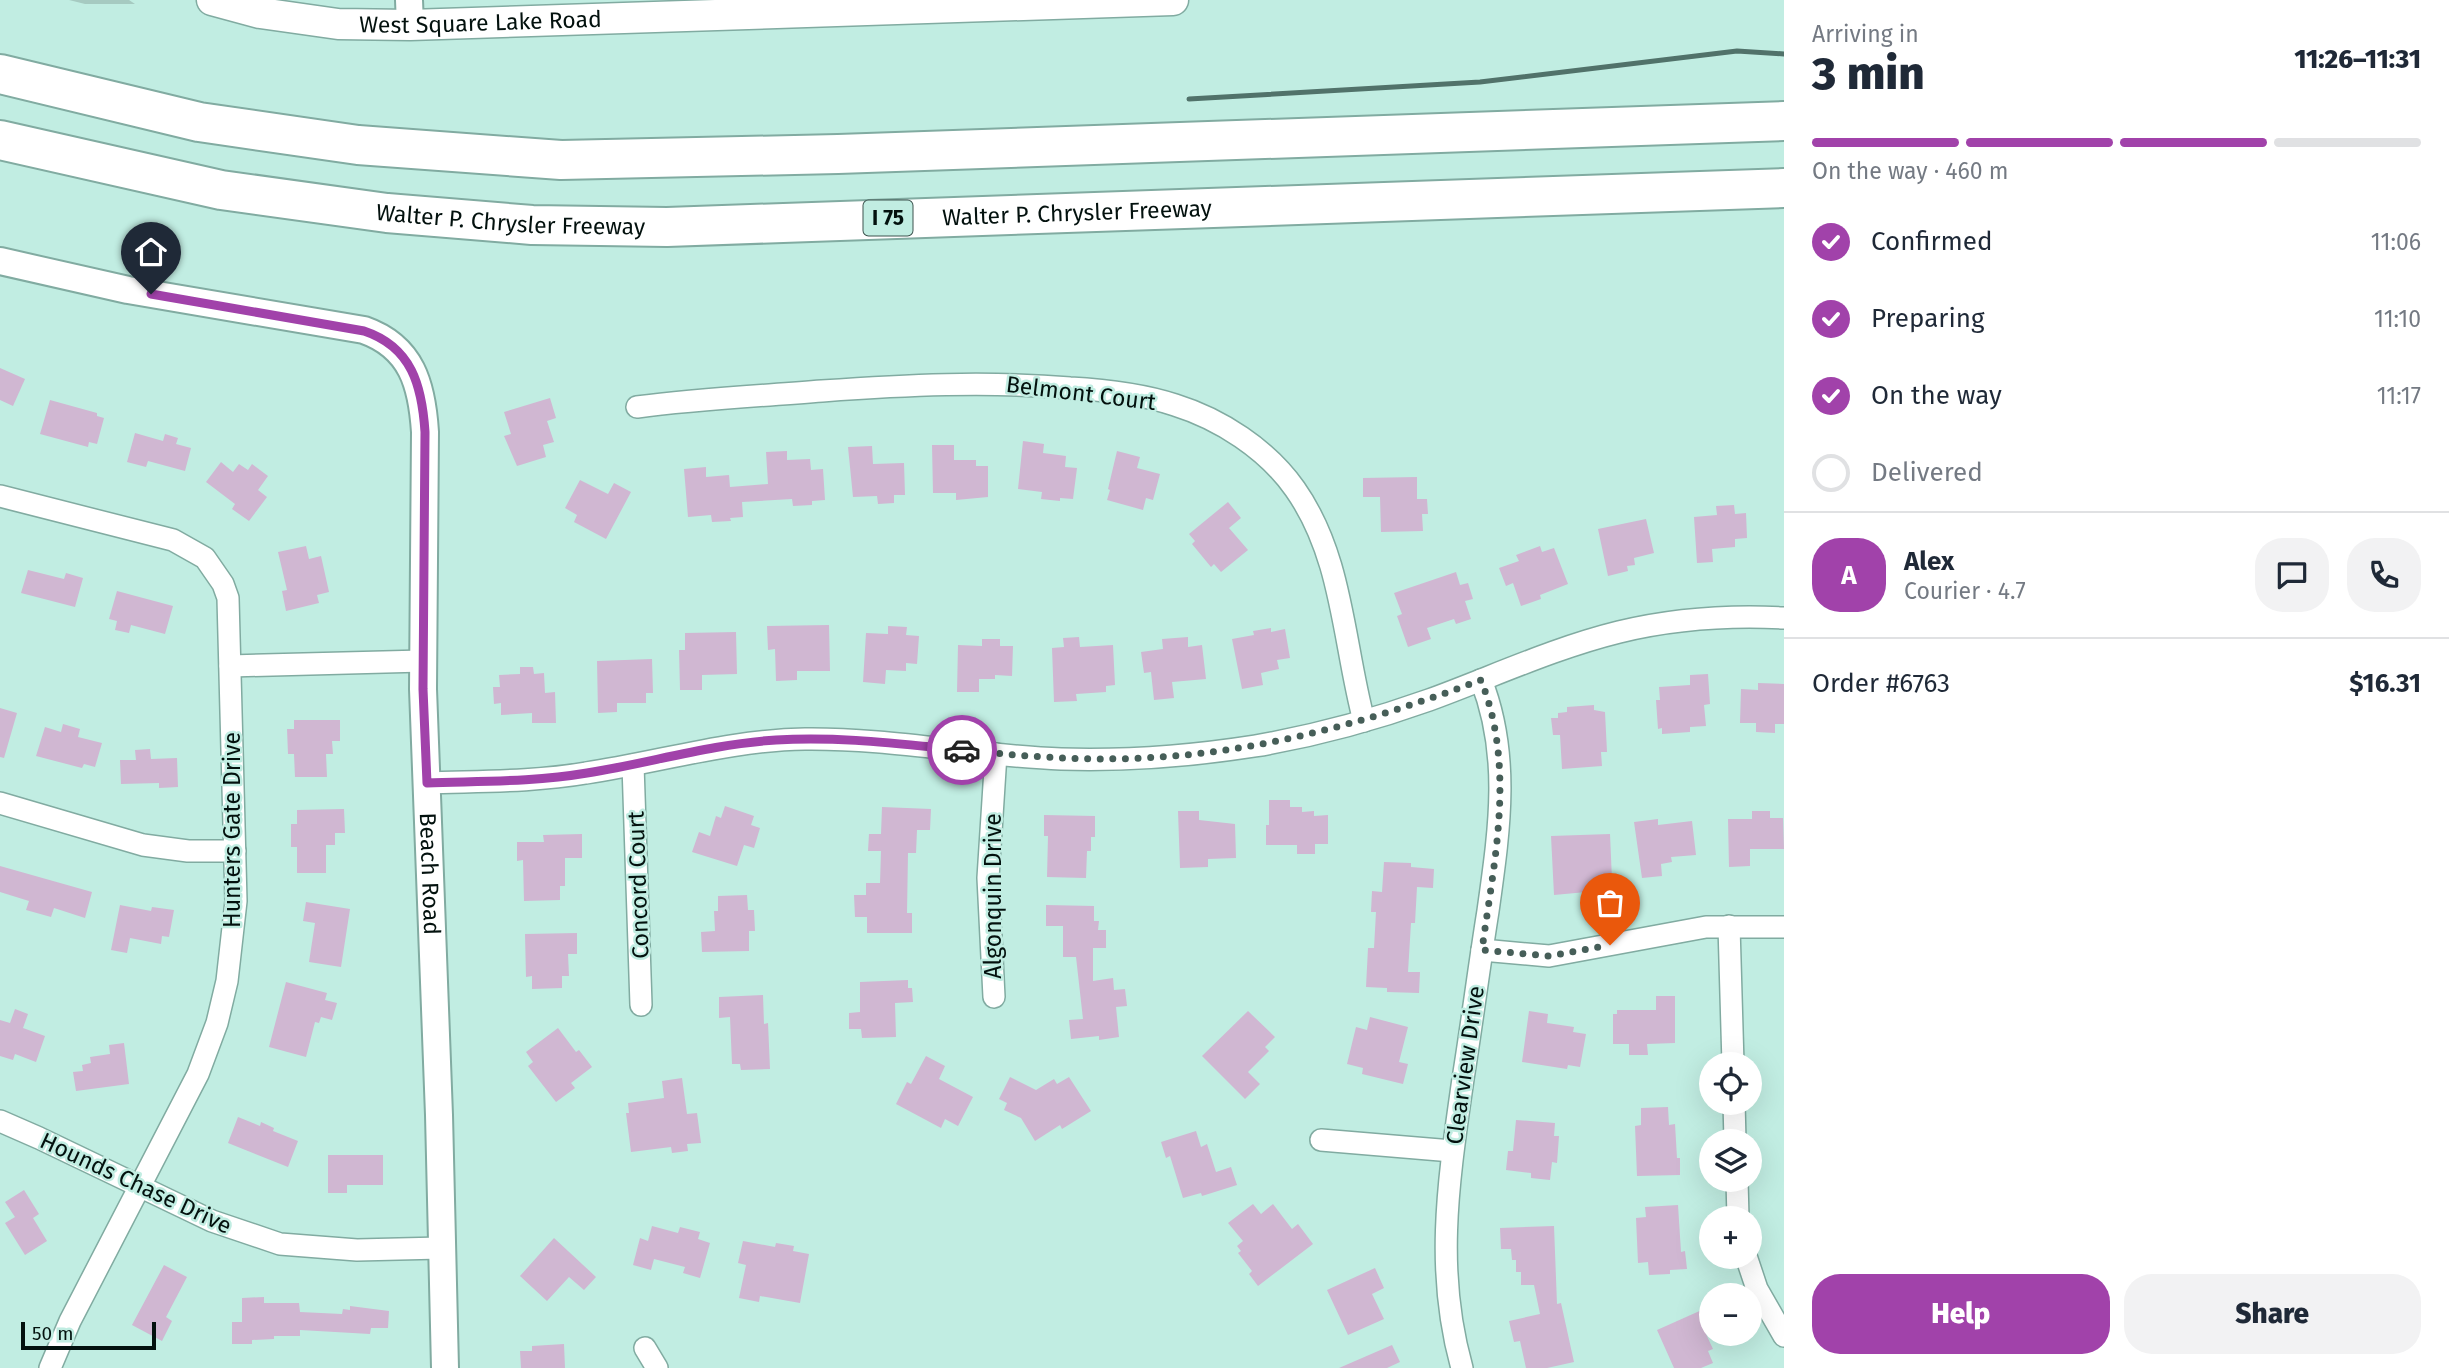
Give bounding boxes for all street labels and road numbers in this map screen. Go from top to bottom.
street label: West Square Lake Road [359,5,602,39]
street label: Walter P. Chrysler Freeway [942,194,1213,231]
street label: Walter P. Chrysler Freeway [374,198,646,241]
road number: I 75 [864,200,912,235]
street label: Belmont Court [1005,370,1158,416]
street label: Hunters Gate Drive [218,732,246,928]
street label: Concord Court [621,810,655,959]
street label: Beach Road [414,812,446,935]
street label: Algonquin Drive [979,813,1007,979]
street label: Clearview Drive [1440,984,1490,1146]
street label: Hounds Chase Drive [36,1126,236,1240]

